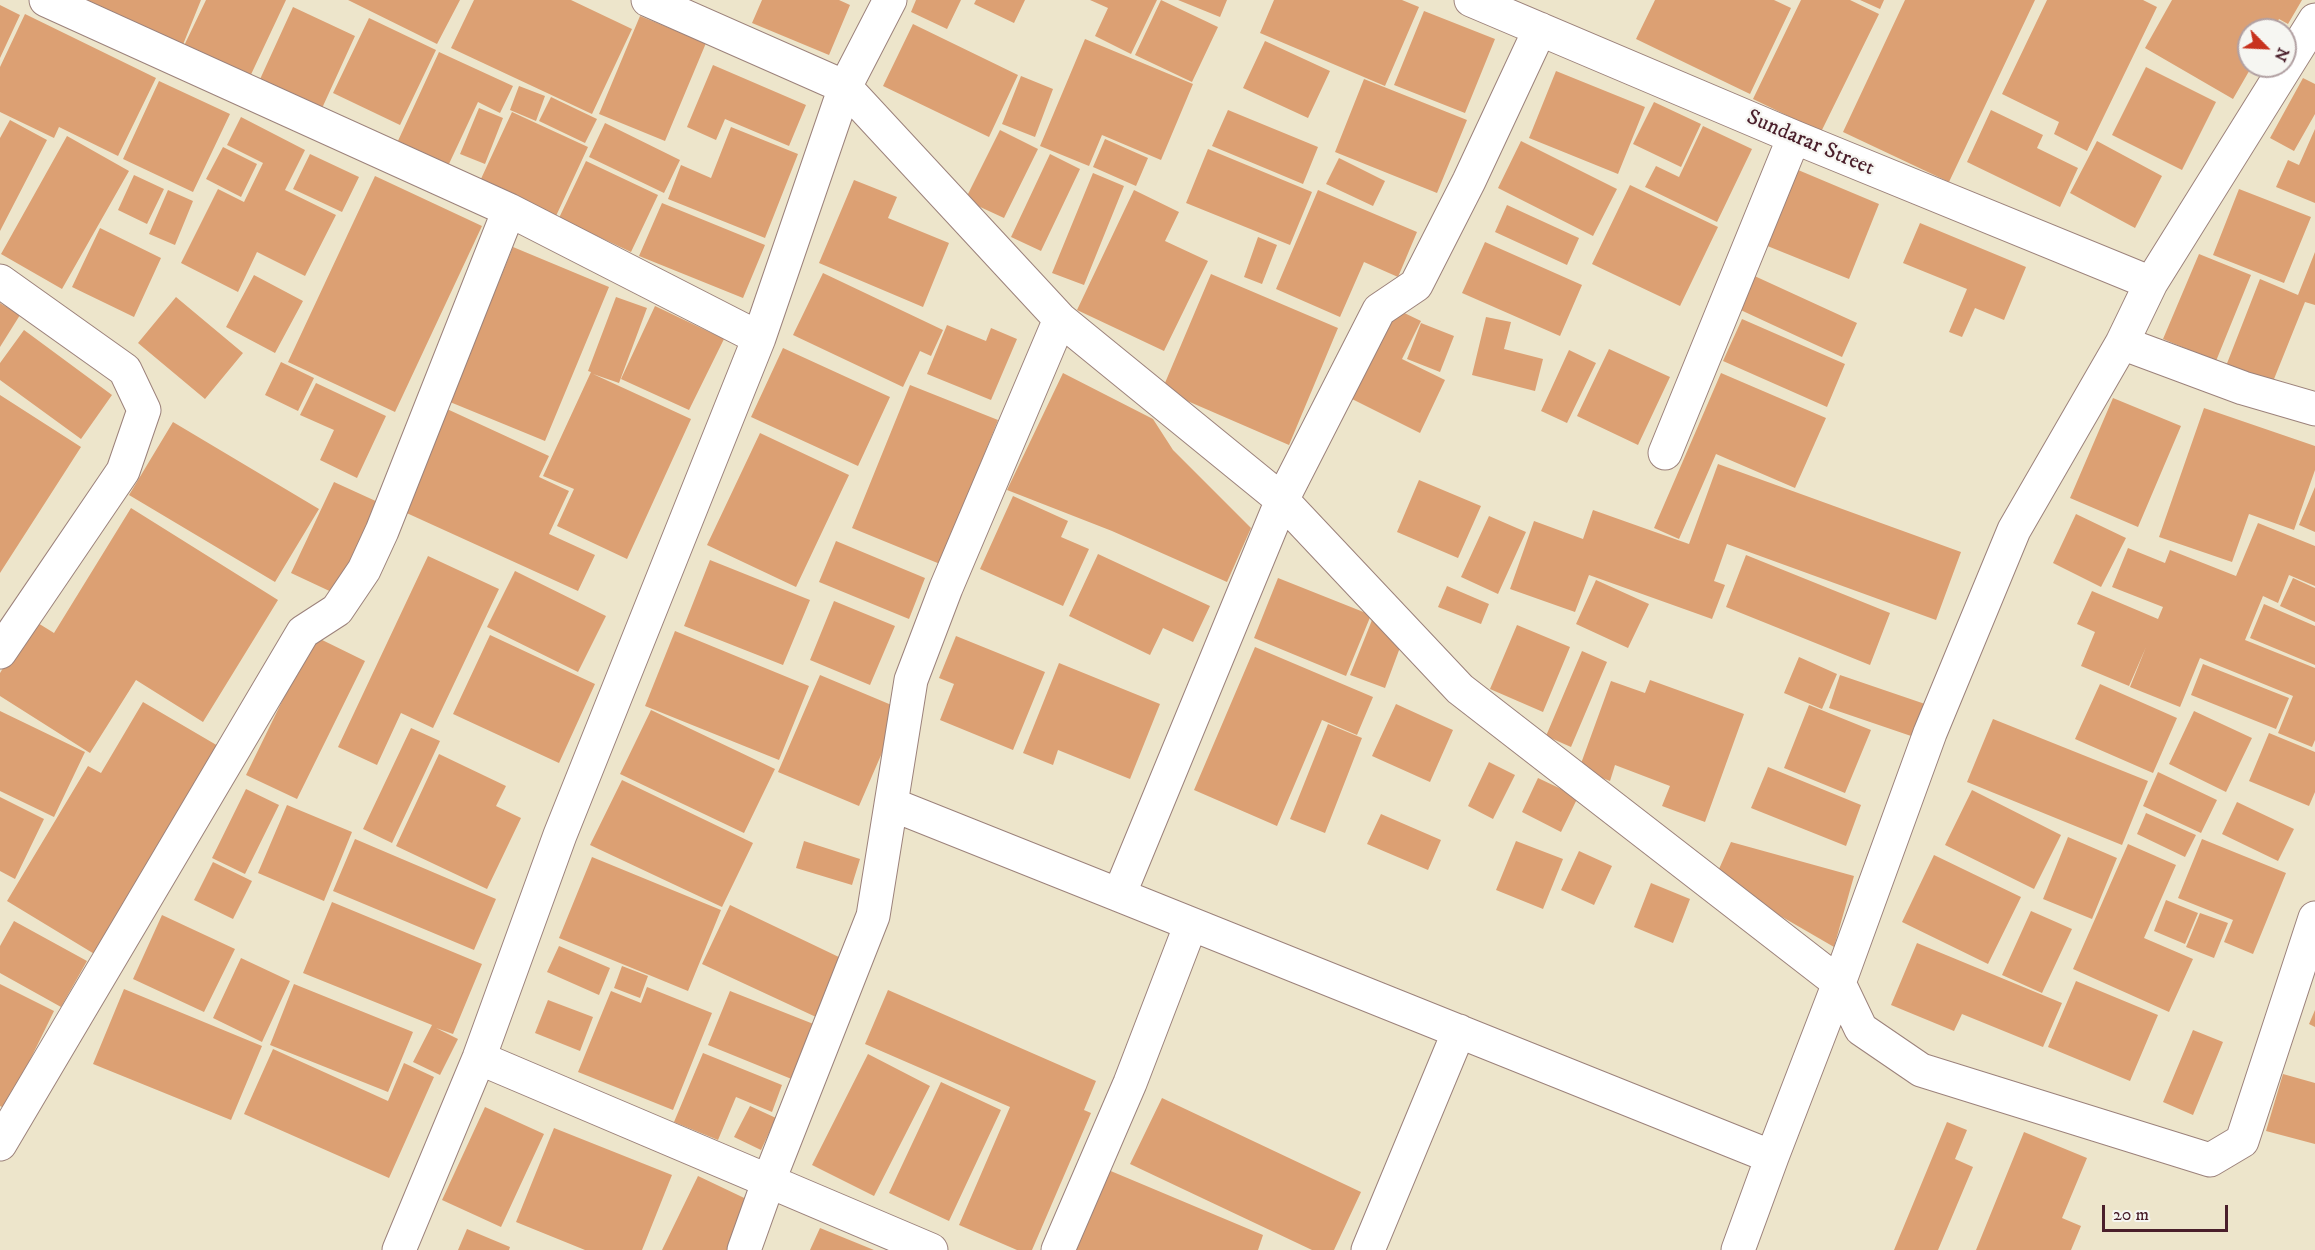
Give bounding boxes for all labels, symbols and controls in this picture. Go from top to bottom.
north arrow [2237,18,2297,78]
text: N [2270,44,2293,65]
street label: Sundarar Street [1742,105,1878,183]
scale bar [2105,1193,2231,1231]
text: 20 m [2113,1204,2149,1226]

